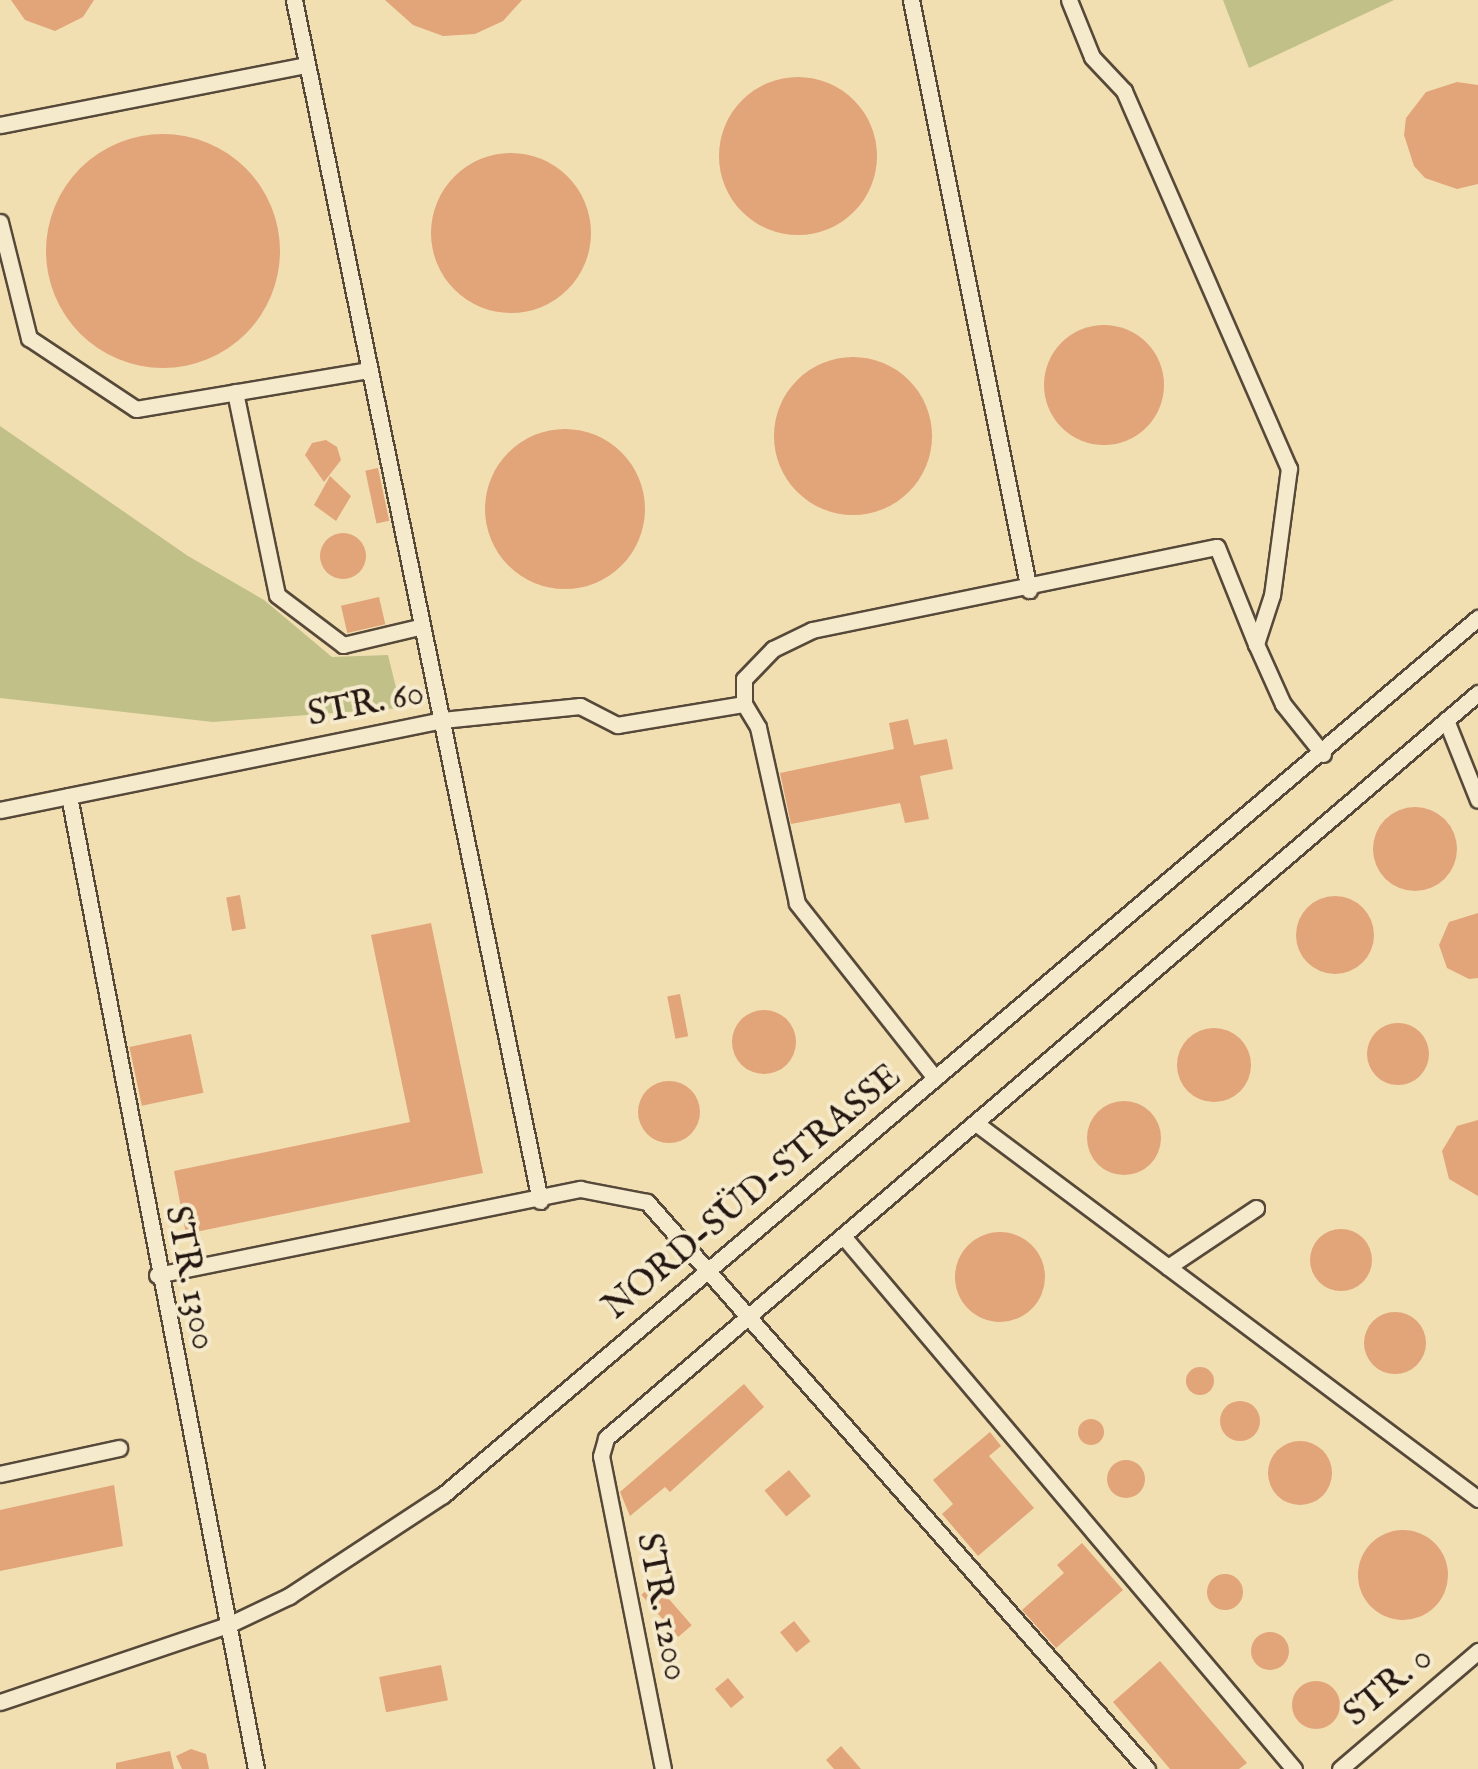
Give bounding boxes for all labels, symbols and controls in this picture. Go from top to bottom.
street label: STR. 60 [304,673,428,737]
street label: NORD-SÜD-STRASSE [596,1056,910,1330]
street label: STR. 1300 [154,1202,224,1354]
street label: STR. 1200 [626,1530,696,1684]
street label: STR. 0 [1336,1638,1442,1736]

